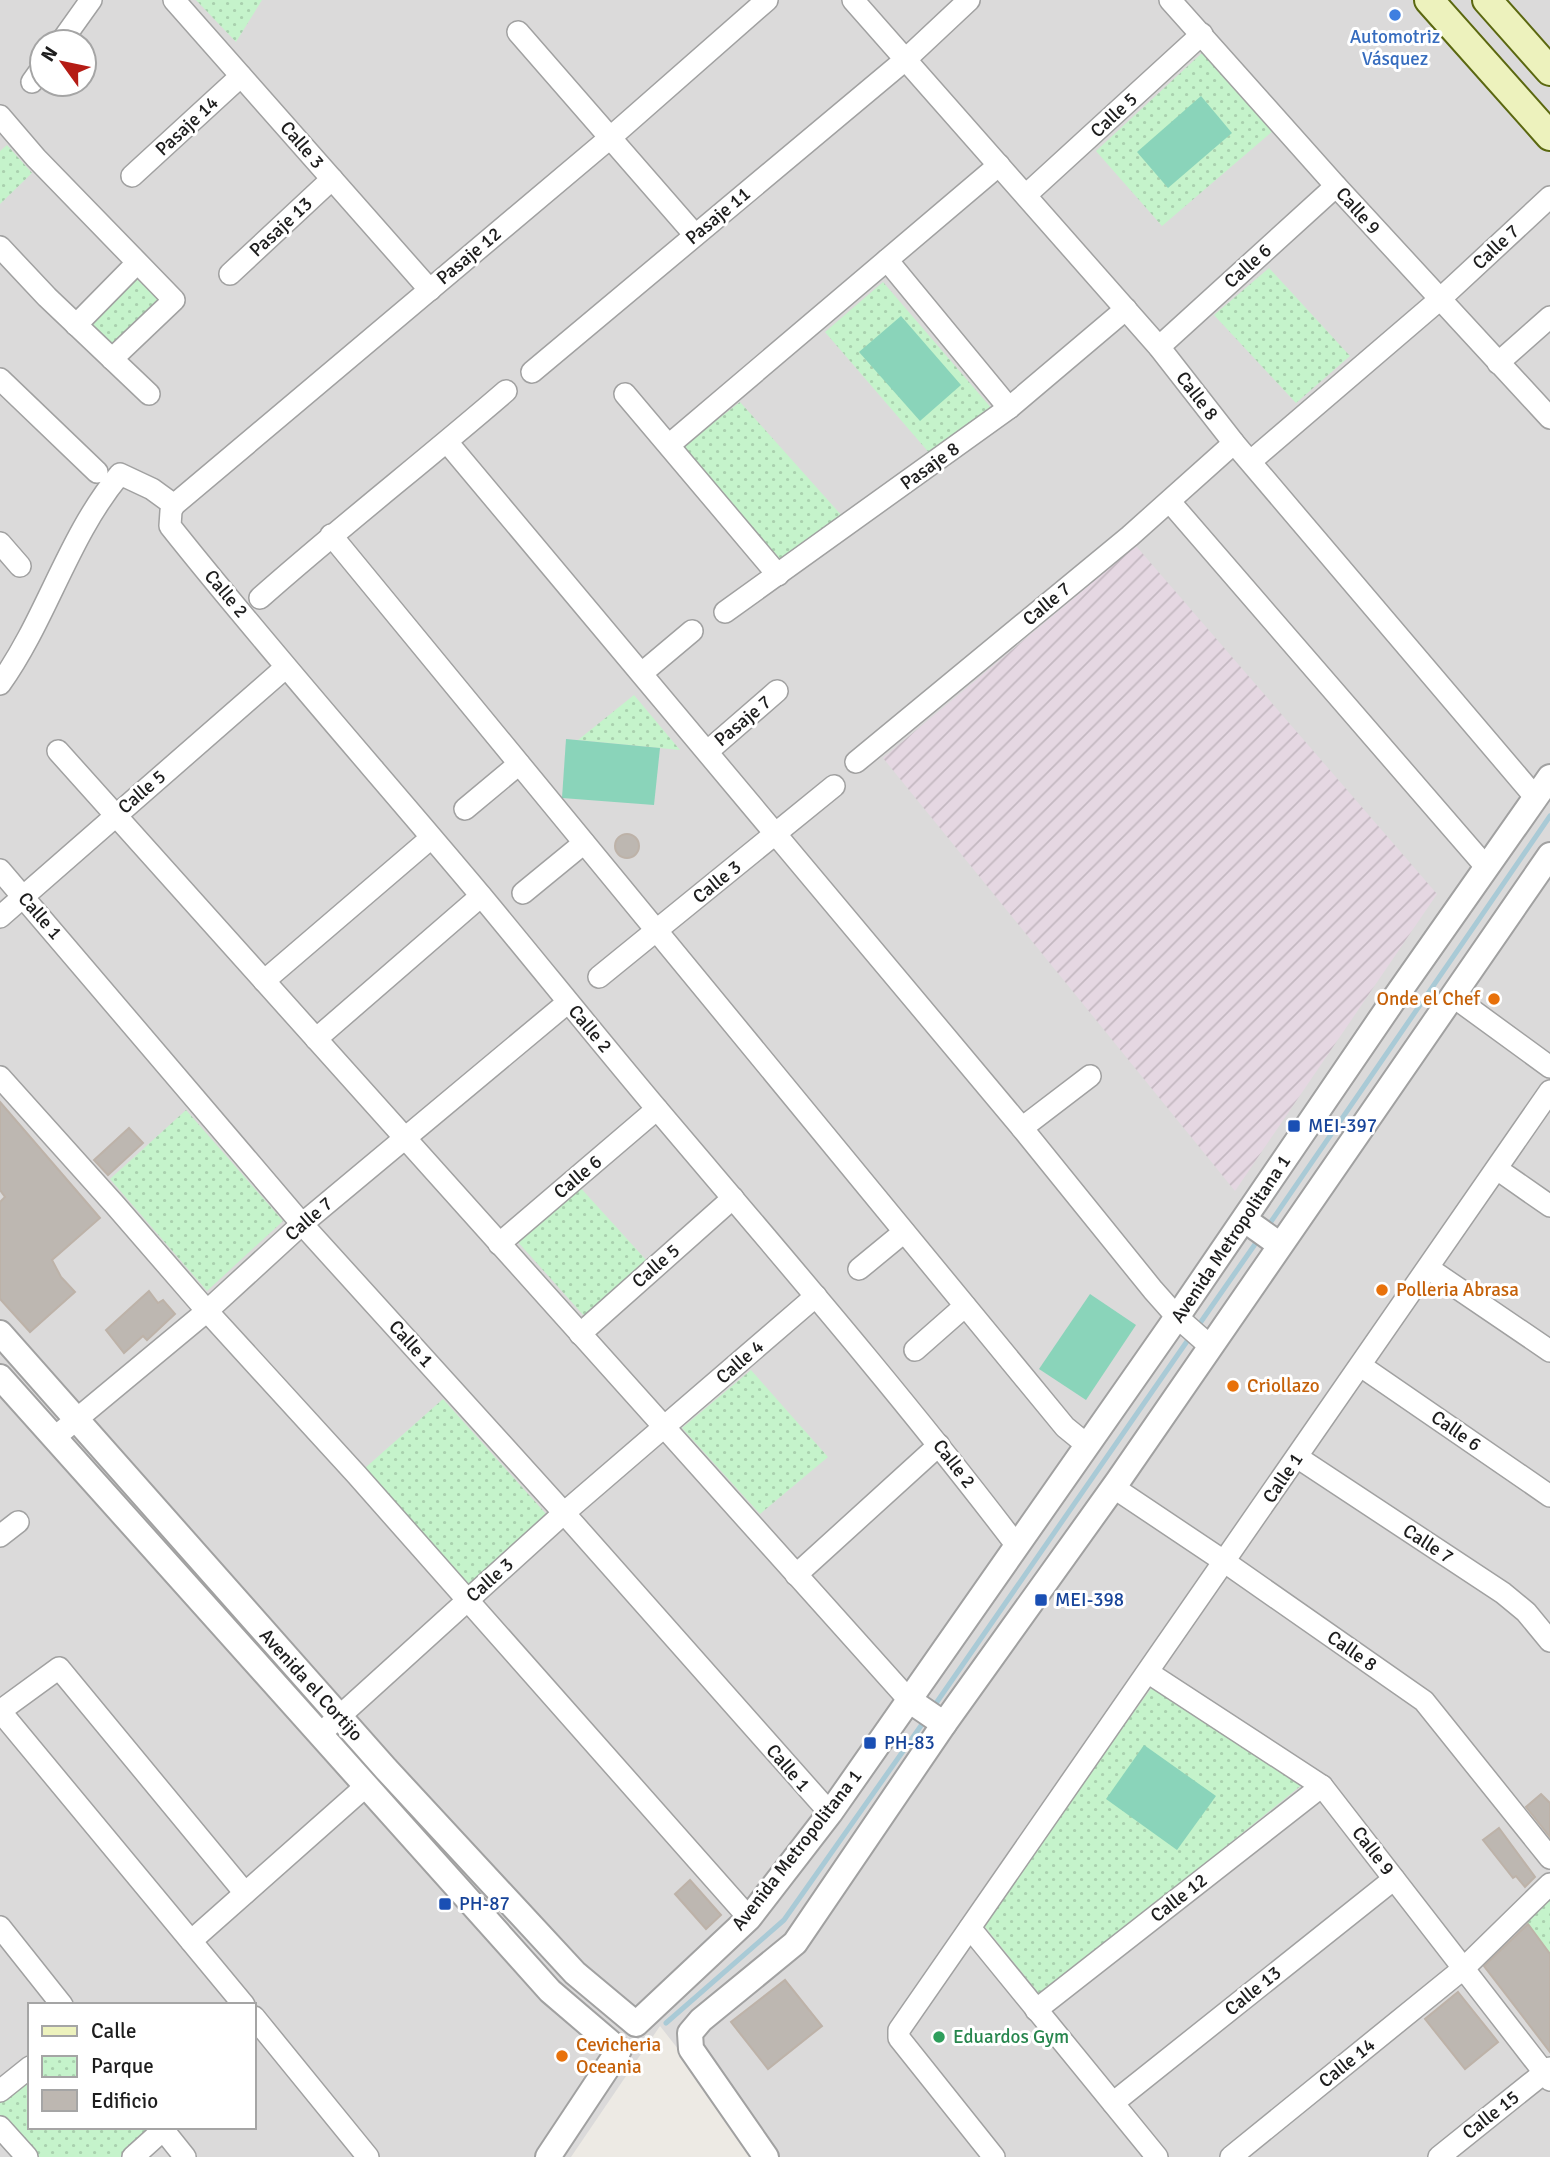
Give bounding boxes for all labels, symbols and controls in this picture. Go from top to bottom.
marker: Automotriz Vásquez [1387,7,1403,23]
place label: Automotriz Vásquez [1350,25,1440,71]
north arrow [28,28,98,98]
text: N [36,42,63,66]
street label: Calle 5 [1085,87,1143,143]
street label: Pasaje 14 [150,91,224,161]
street label: Calle 3 [275,116,329,174]
street label: Pasaje 11 [681,182,755,250]
street label: Calle 9 [1330,182,1386,240]
street label: Pasaje 13 [244,192,318,262]
street label: Calle 7 [1467,219,1525,275]
street label: Pasaje 12 [432,222,506,290]
street label: Calle 6 [1219,238,1277,294]
street label: Calle 8 [1170,367,1224,425]
street label: Pasaje 8 [896,437,964,495]
street label: Calle 2 [199,565,253,623]
street label: Calle 7 [1018,577,1076,631]
street label: Pasaje 7 [710,690,776,752]
street label: Calle 5 [113,765,171,819]
street label: Calle 3 [688,855,746,909]
street label: Calle 1 [13,887,67,945]
place label: Onde el Chef [1376,987,1482,1011]
marker: Onde el Chef [1486,991,1502,1007]
street label: Calle 2 [563,1000,617,1058]
place label: MEI-397 [1308,1114,1377,1138]
marker: MEI-397 [1286,1118,1302,1134]
street label: Calle 6 [549,1150,607,1204]
street label: Avenida Metropolitana 1 [1166,1150,1296,1328]
street label: Calle 7 [280,1192,338,1246]
street label: Calle 5 [627,1239,685,1293]
place label: Polleria Abrasa [1396,1278,1519,1302]
marker: Polleria Abrasa [1374,1282,1390,1298]
street label: Calle 1 [383,1315,439,1373]
street label: Calle 4 [711,1335,769,1389]
place label: Criollazo [1247,1374,1320,1398]
marker: Criollazo [1225,1378,1241,1394]
street label: Calle 6 [1426,1405,1486,1457]
street label: Calle 2 [927,1435,981,1493]
street label: Calle 1 [1257,1448,1309,1508]
street label: Calle 7 [1398,1519,1458,1569]
street label: Calle 3 [461,1552,519,1608]
place label: MEI-398 [1055,1588,1124,1612]
marker: MEI-398 [1033,1592,1049,1608]
street label: Avenida el Cortijo [254,1624,368,1746]
street label: Calle 8 [1322,1625,1382,1677]
place label: PH-83 [884,1731,935,1755]
marker: PH-83 [862,1735,878,1751]
street label: Calle 1 [761,1739,815,1797]
street label: Avenida Metropolitana 1 [727,1765,867,1935]
street label: Calle 9 [1346,1822,1400,1880]
street label: Calle 12 [1146,1868,1212,1928]
place label: PH-87 [459,1892,510,1916]
marker: PH-87 [437,1896,453,1912]
street label: Calle 13 [1220,1961,1286,2021]
legend [28,2003,256,2129]
text: Calle [91,2018,137,2044]
place label: Eduardos Gym [953,2025,1069,2049]
marker: Eduardos Gym [931,2029,947,2045]
place label: Cevicheria Oceania [576,2033,661,2079]
street label: Calle 14 [1314,2033,1380,2093]
marker: Cevicheria Oceania [554,2048,570,2064]
text: Parque [91,2053,154,2079]
street label: Calle 15 [1458,2085,1524,2145]
text: Edificio [91,2088,158,2114]

